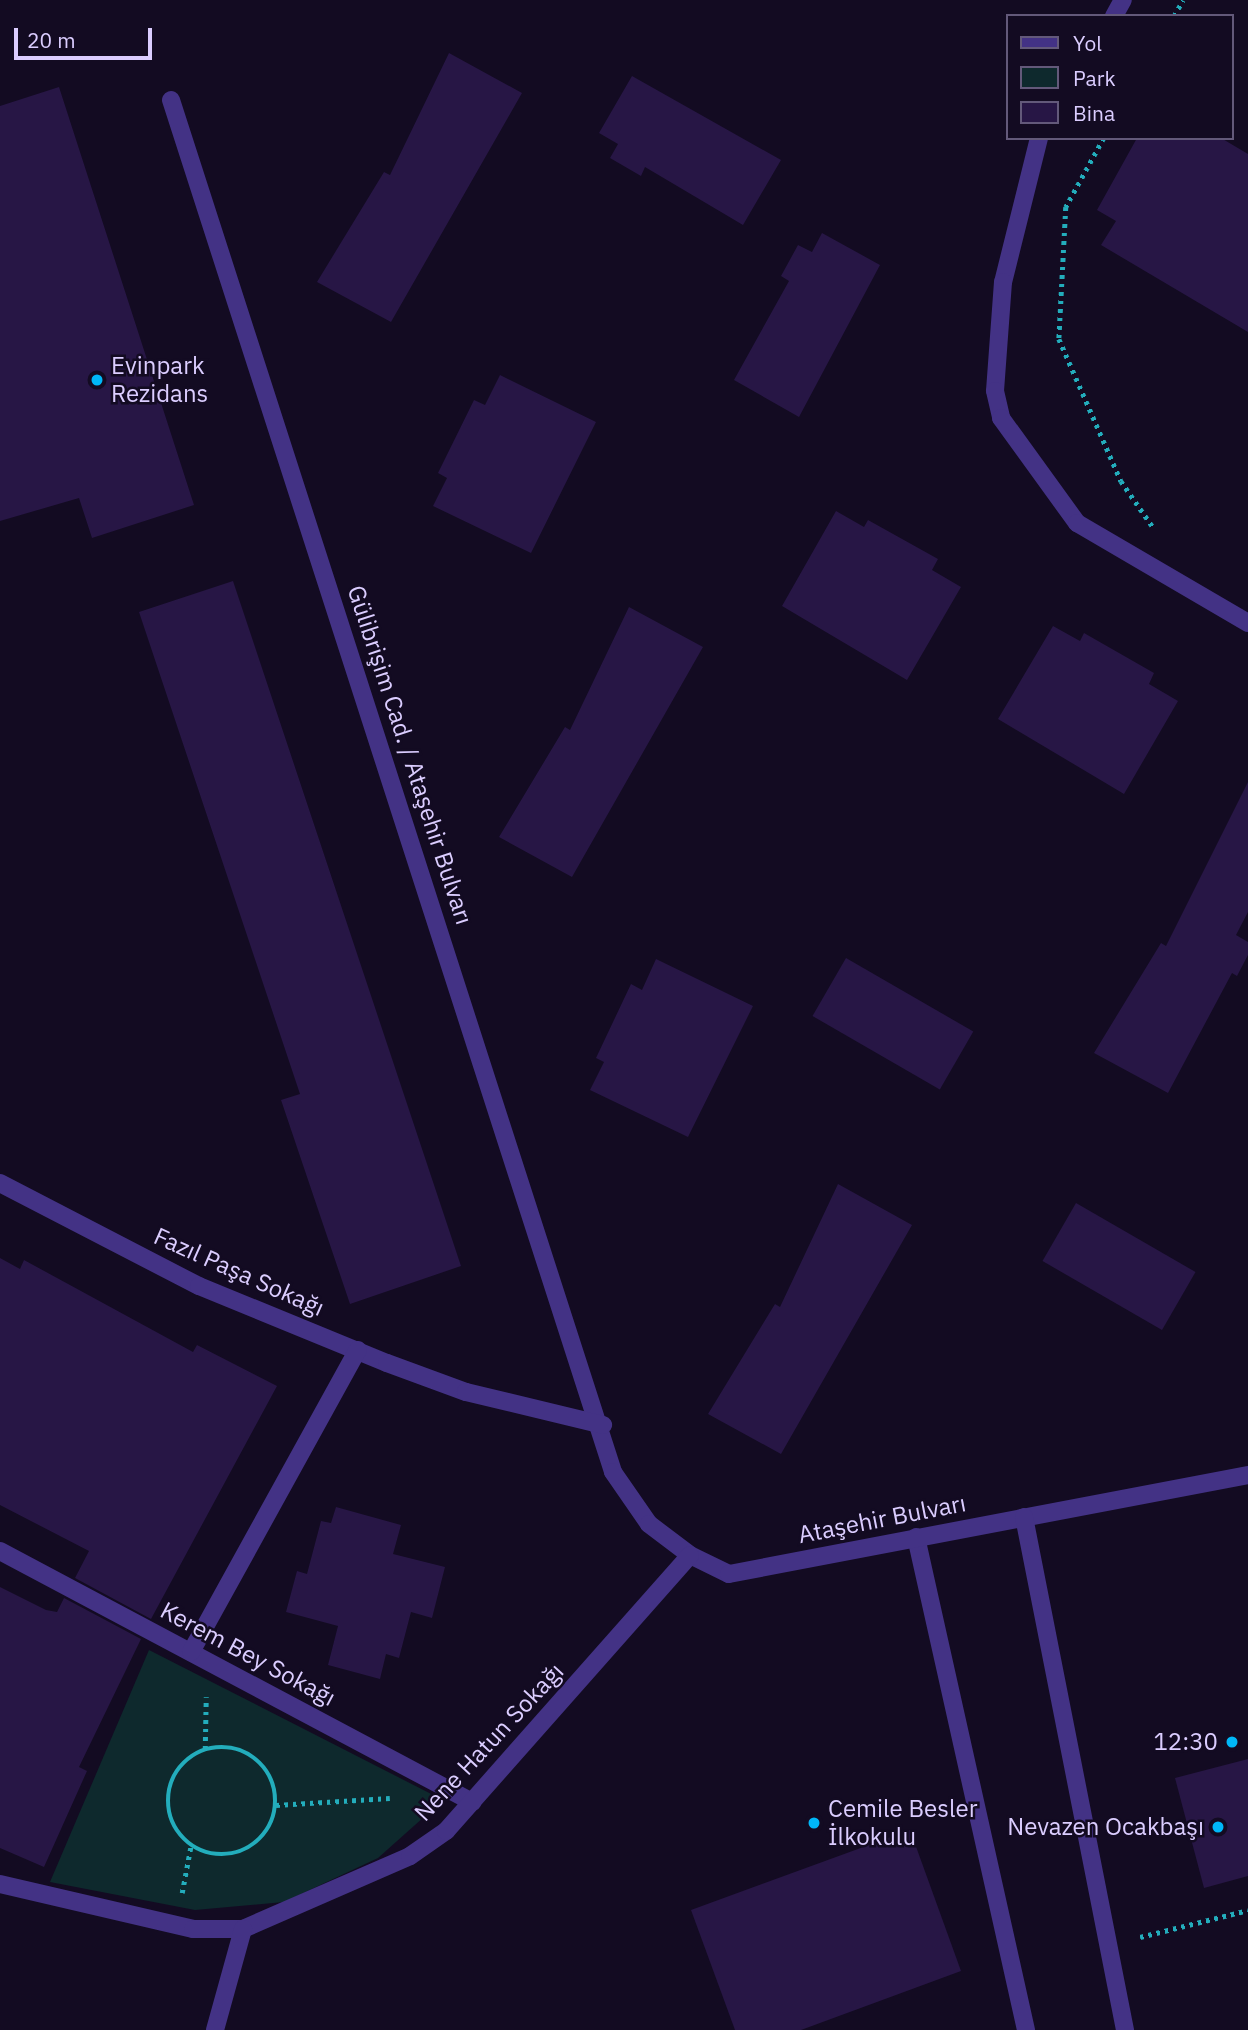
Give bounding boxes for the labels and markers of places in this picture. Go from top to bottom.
place label: Evinpark Rezidans [111,352,208,408]
marker: Evinpark Rezidans [89,372,105,388]
place label: 12:30 [1153,1728,1218,1756]
marker: 12:30 [1224,1734,1240,1750]
place label: Cemile Besler İlkokulu [828,1795,977,1851]
place label: Nevazen Ocakbaşı [1007,1813,1204,1841]
marker: Cemile Besler İlkokulu [806,1815,822,1831]
marker: Nevazen Ocakbaşı [1210,1819,1226,1835]

